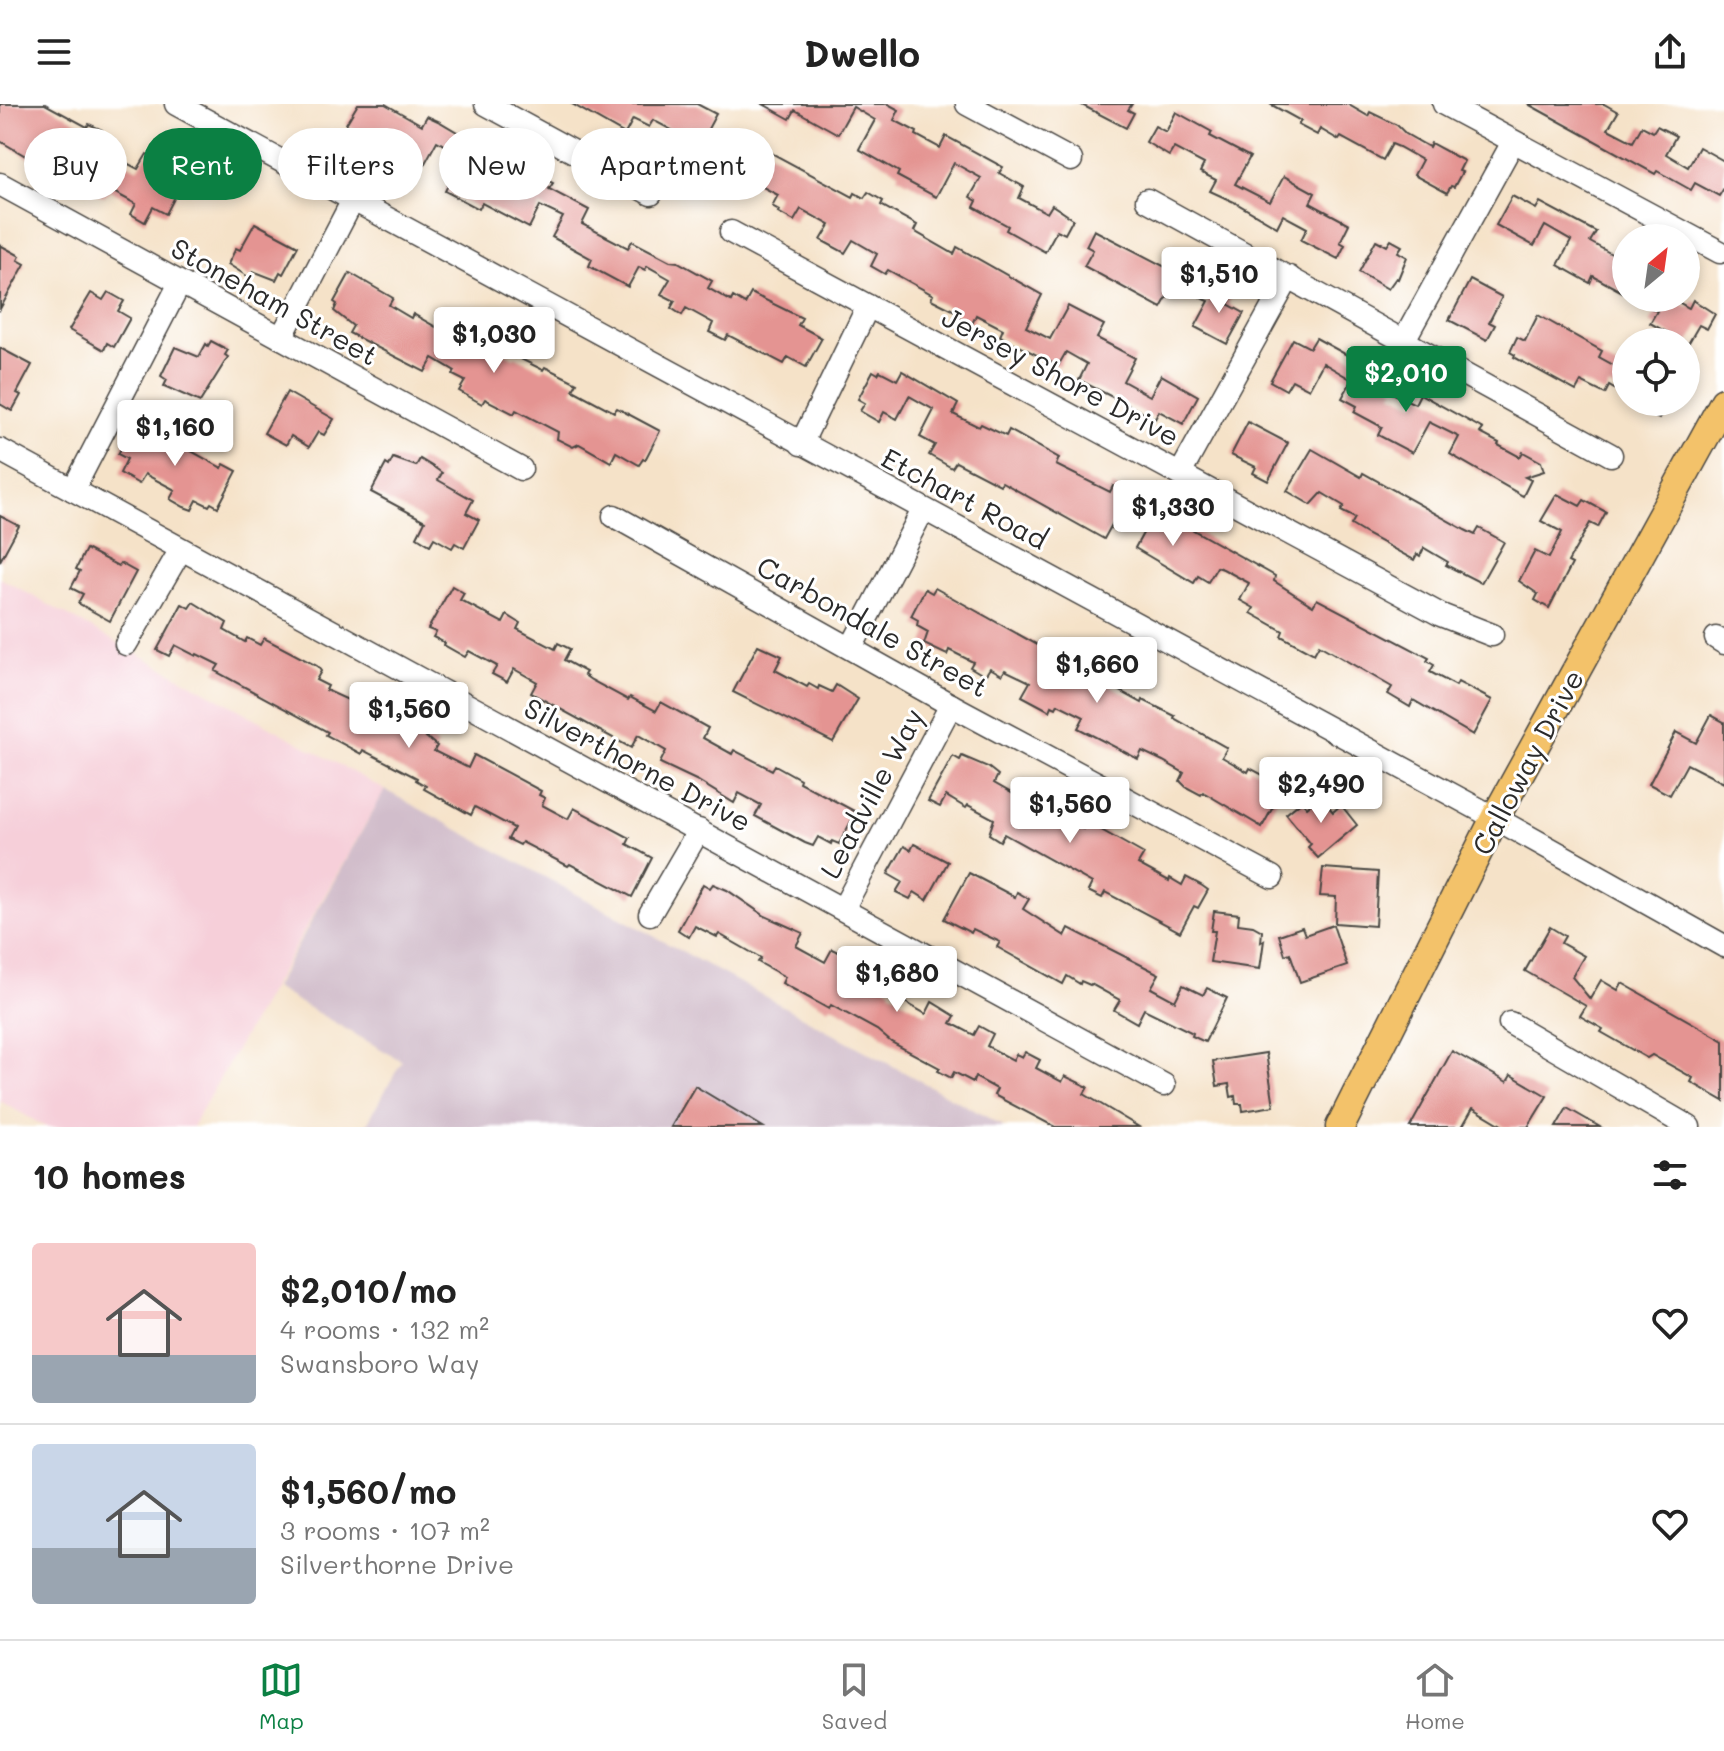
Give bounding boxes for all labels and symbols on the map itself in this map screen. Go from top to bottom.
north arrow [1612,224,1700,312]
street label: Stoneham Street [165,229,385,373]
pin: $1,510 [1154,247,1284,315]
street label: Jersey Shore Drive [936,298,1186,454]
pin: $1,030 [429,307,559,375]
pin: $2,010 [1341,346,1471,414]
pin: $1,160 [110,400,240,468]
street label: Etchart Road [876,439,1054,557]
pin: $1,330 [1108,480,1238,548]
street label: Carbondale Street [751,547,995,705]
pin: $1,660 [1032,637,1162,705]
street label: Calloway Drive [1463,663,1591,861]
pin: $1,560 [344,682,474,750]
street label: Silverthorne Drive [518,689,758,839]
street label: Leadville Way [811,702,931,884]
pin: $2,490 [1256,757,1386,825]
pin: $1,560 [1005,777,1135,845]
pin: $1,680 [832,946,962,1014]

